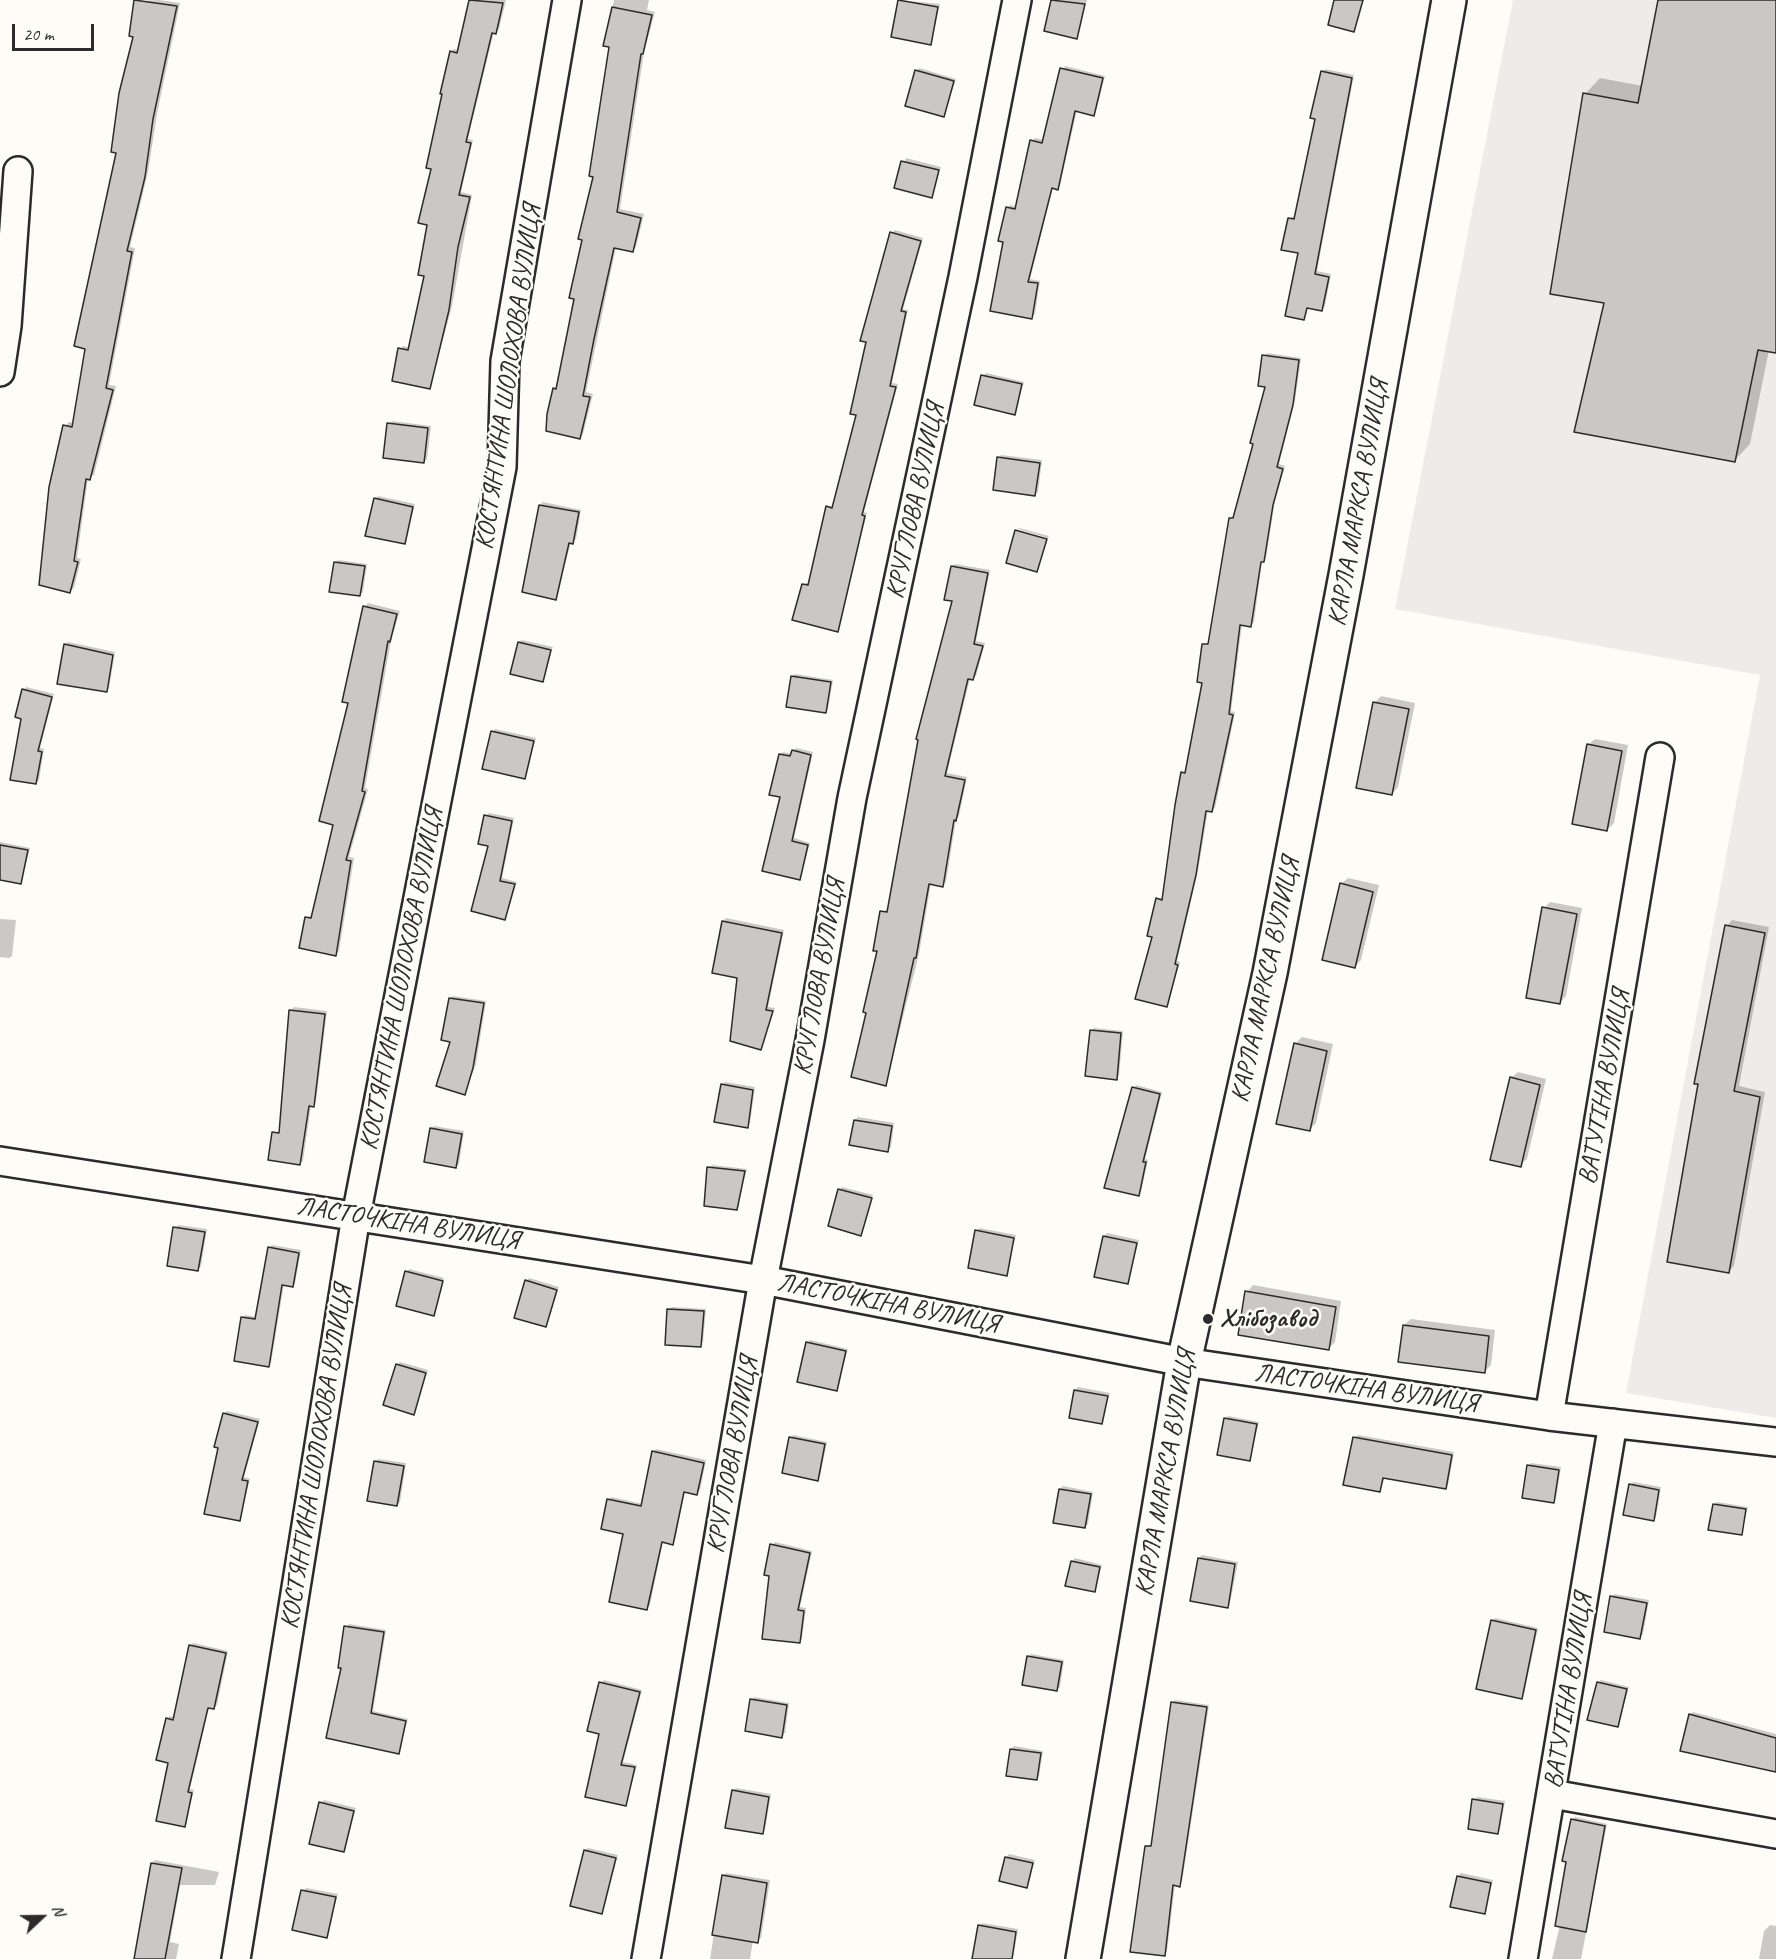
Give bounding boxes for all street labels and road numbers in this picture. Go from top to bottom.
street label: КОСТЯНТИНА ШОЛОХОВА ВУЛИЦЯ [469,203,549,551]
street label: КАРЛА МАРКСА ВУЛИЦЯ [1322,377,1396,629]
street label: КРУГЛОВА ВУЛИЦЯ [880,401,952,601]
street label: КОСТЯНТИНА ШОЛОХОВА ВУЛИЦЯ [354,805,450,1153]
street label: КАРЛА МАРКСА ВУЛИЦЯ [1225,855,1307,1105]
street label: КРУГЛОВА ВУЛИЦЯ [787,876,853,1078]
street label: ВАТУТІНА ВУЛИЦЯ [1573,987,1637,1187]
street label: ЛАСТОЧКІНА ВУЛИЦЯ [295,1191,521,1257]
street label: ЛАСТОЧКІНА ВУЛИЦЯ [775,1267,1001,1341]
street label: КОСТЯНТИНА ШОЛОХОВА ВУЛИЦЯ [274,1283,360,1631]
street label: КАРЛА МАРКСА ВУЛИЦЯ [1129,1347,1203,1599]
street label: КРУГЛОВА ВУЛИЦЯ [700,1354,766,1556]
street label: ЛАСТОЧКІНА ВУЛИЦЯ [1252,1358,1480,1420]
street label: ВАТУТІНА ВУЛИЦЯ [1538,1591,1600,1791]

